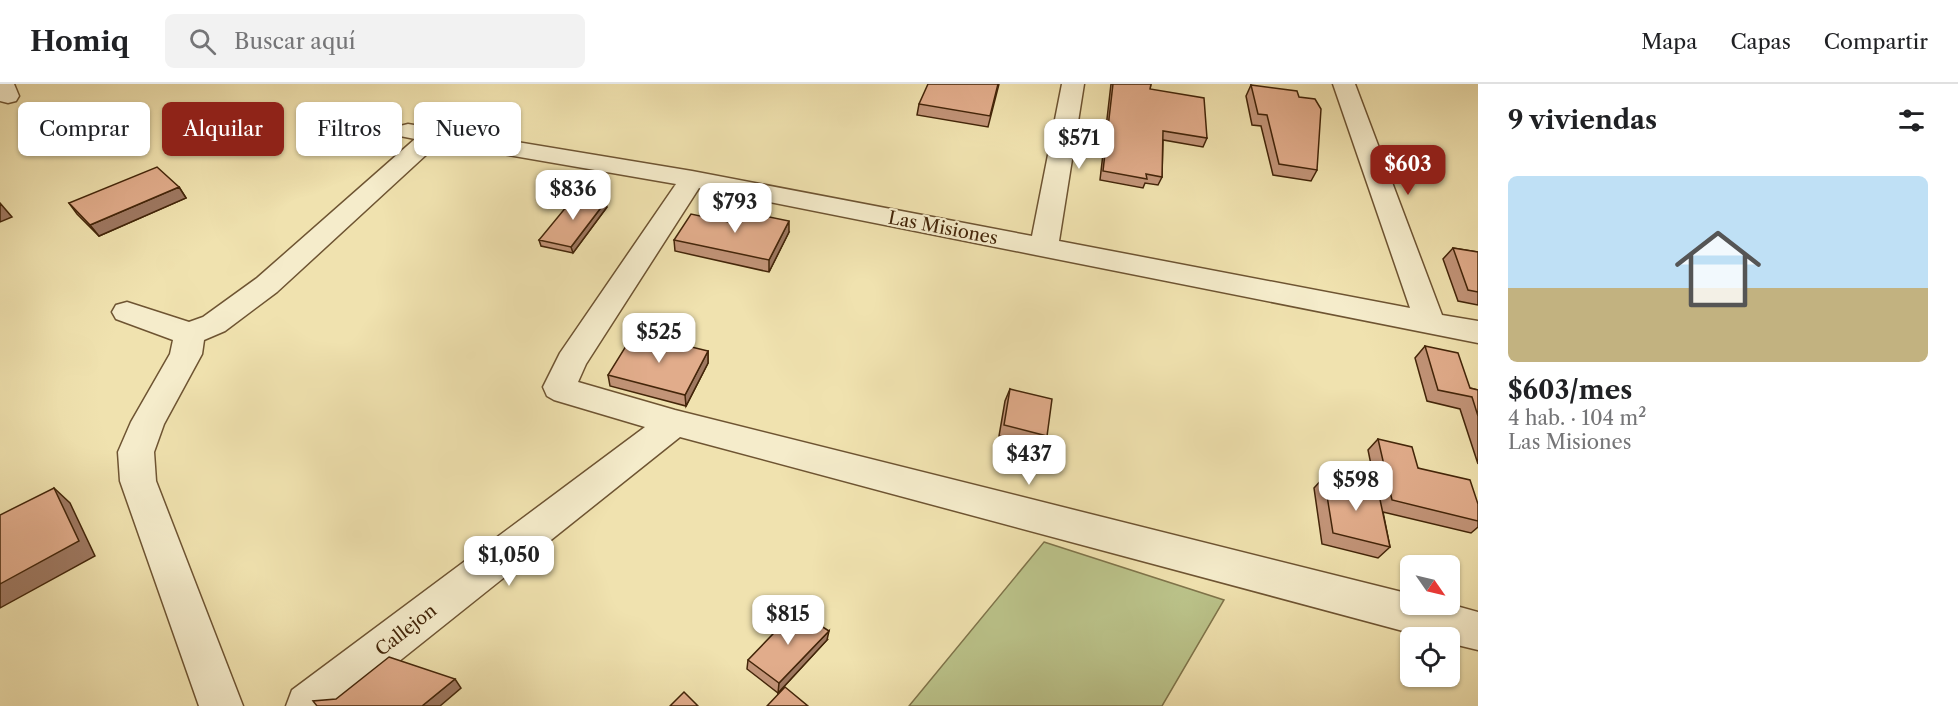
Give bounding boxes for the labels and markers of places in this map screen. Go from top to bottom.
pin: $571 [1043,119,1115,170]
pin: $603 [1372,145,1444,196]
pin: $836 [537,170,609,221]
pin: $793 [699,183,771,234]
pin: $525 [623,313,695,364]
pin: $437 [993,435,1065,486]
pin: $598 [1320,461,1392,512]
pin: $1,050 [460,536,558,587]
pin: $815 [752,595,824,646]

